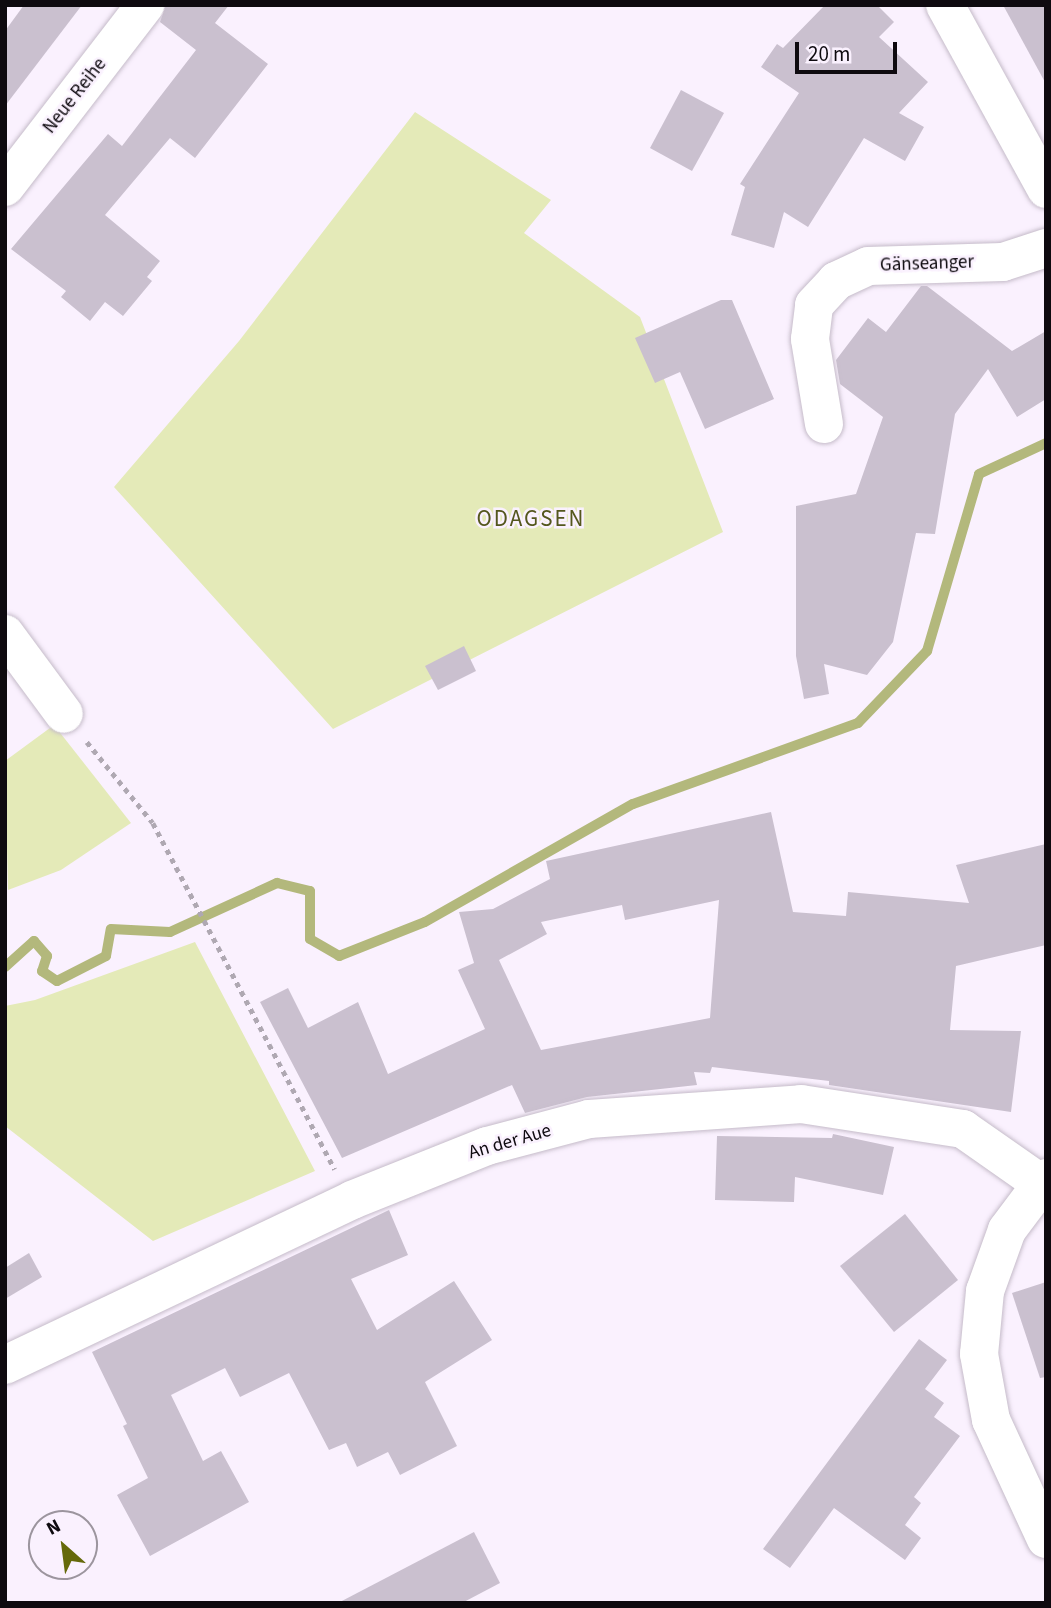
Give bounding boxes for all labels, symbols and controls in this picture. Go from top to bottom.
scale bar [799,28,900,72]
text: 20 m [808,39,850,69]
street label: Neue Reihe [38,54,112,138]
street label: Gänseanger [880,251,974,277]
district label: ODAGSEN [477,505,585,533]
street label: An der Aue [466,1119,554,1165]
north arrow [28,1510,98,1580]
text: N [42,1513,66,1543]

